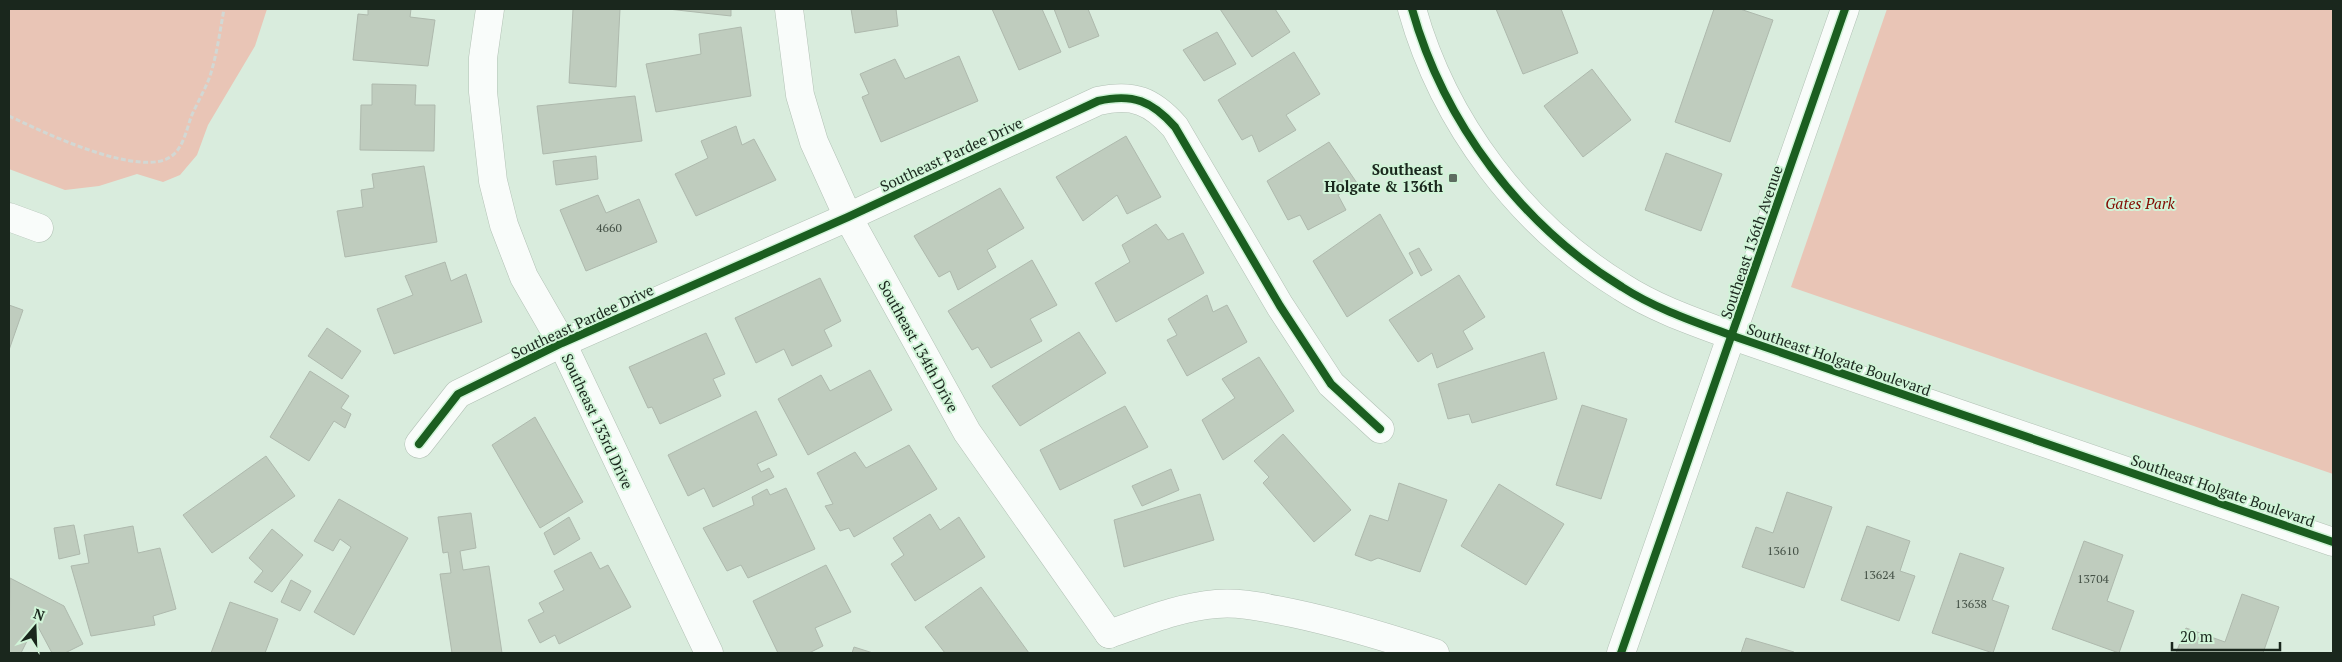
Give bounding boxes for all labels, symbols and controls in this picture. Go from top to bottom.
street label: Southeast Pardee Drive [876,112,1026,196]
place label: Southeast Holgate & 136th [1324,159,1443,196]
street label: Southeast 136th Avenue [1715,163,1787,321]
marker: Southeast Holgate & 136th [1447,172,1459,184]
park label: Gates Park [2105,193,2176,213]
house number: 4660 [596,220,622,235]
street label: Southeast 134th Drive [874,276,964,416]
street label: Southeast Pardee Drive [507,279,657,363]
street label: Southeast Holgate Boulevard [1744,318,1934,400]
street label: Southeast 133rd Drive [558,350,638,492]
street label: Southeast Holgate Boulevard [2128,449,2318,531]
house number: 13610 [1767,543,1799,558]
house number: 13624 [1863,567,1896,582]
house number: 13704 [2077,571,2110,586]
house number: 13638 [1955,596,1987,611]
north arrow [10,602,60,652]
text: N [31,604,48,625]
scale bar [2172,620,2280,652]
text: 20 m [2180,626,2213,646]

